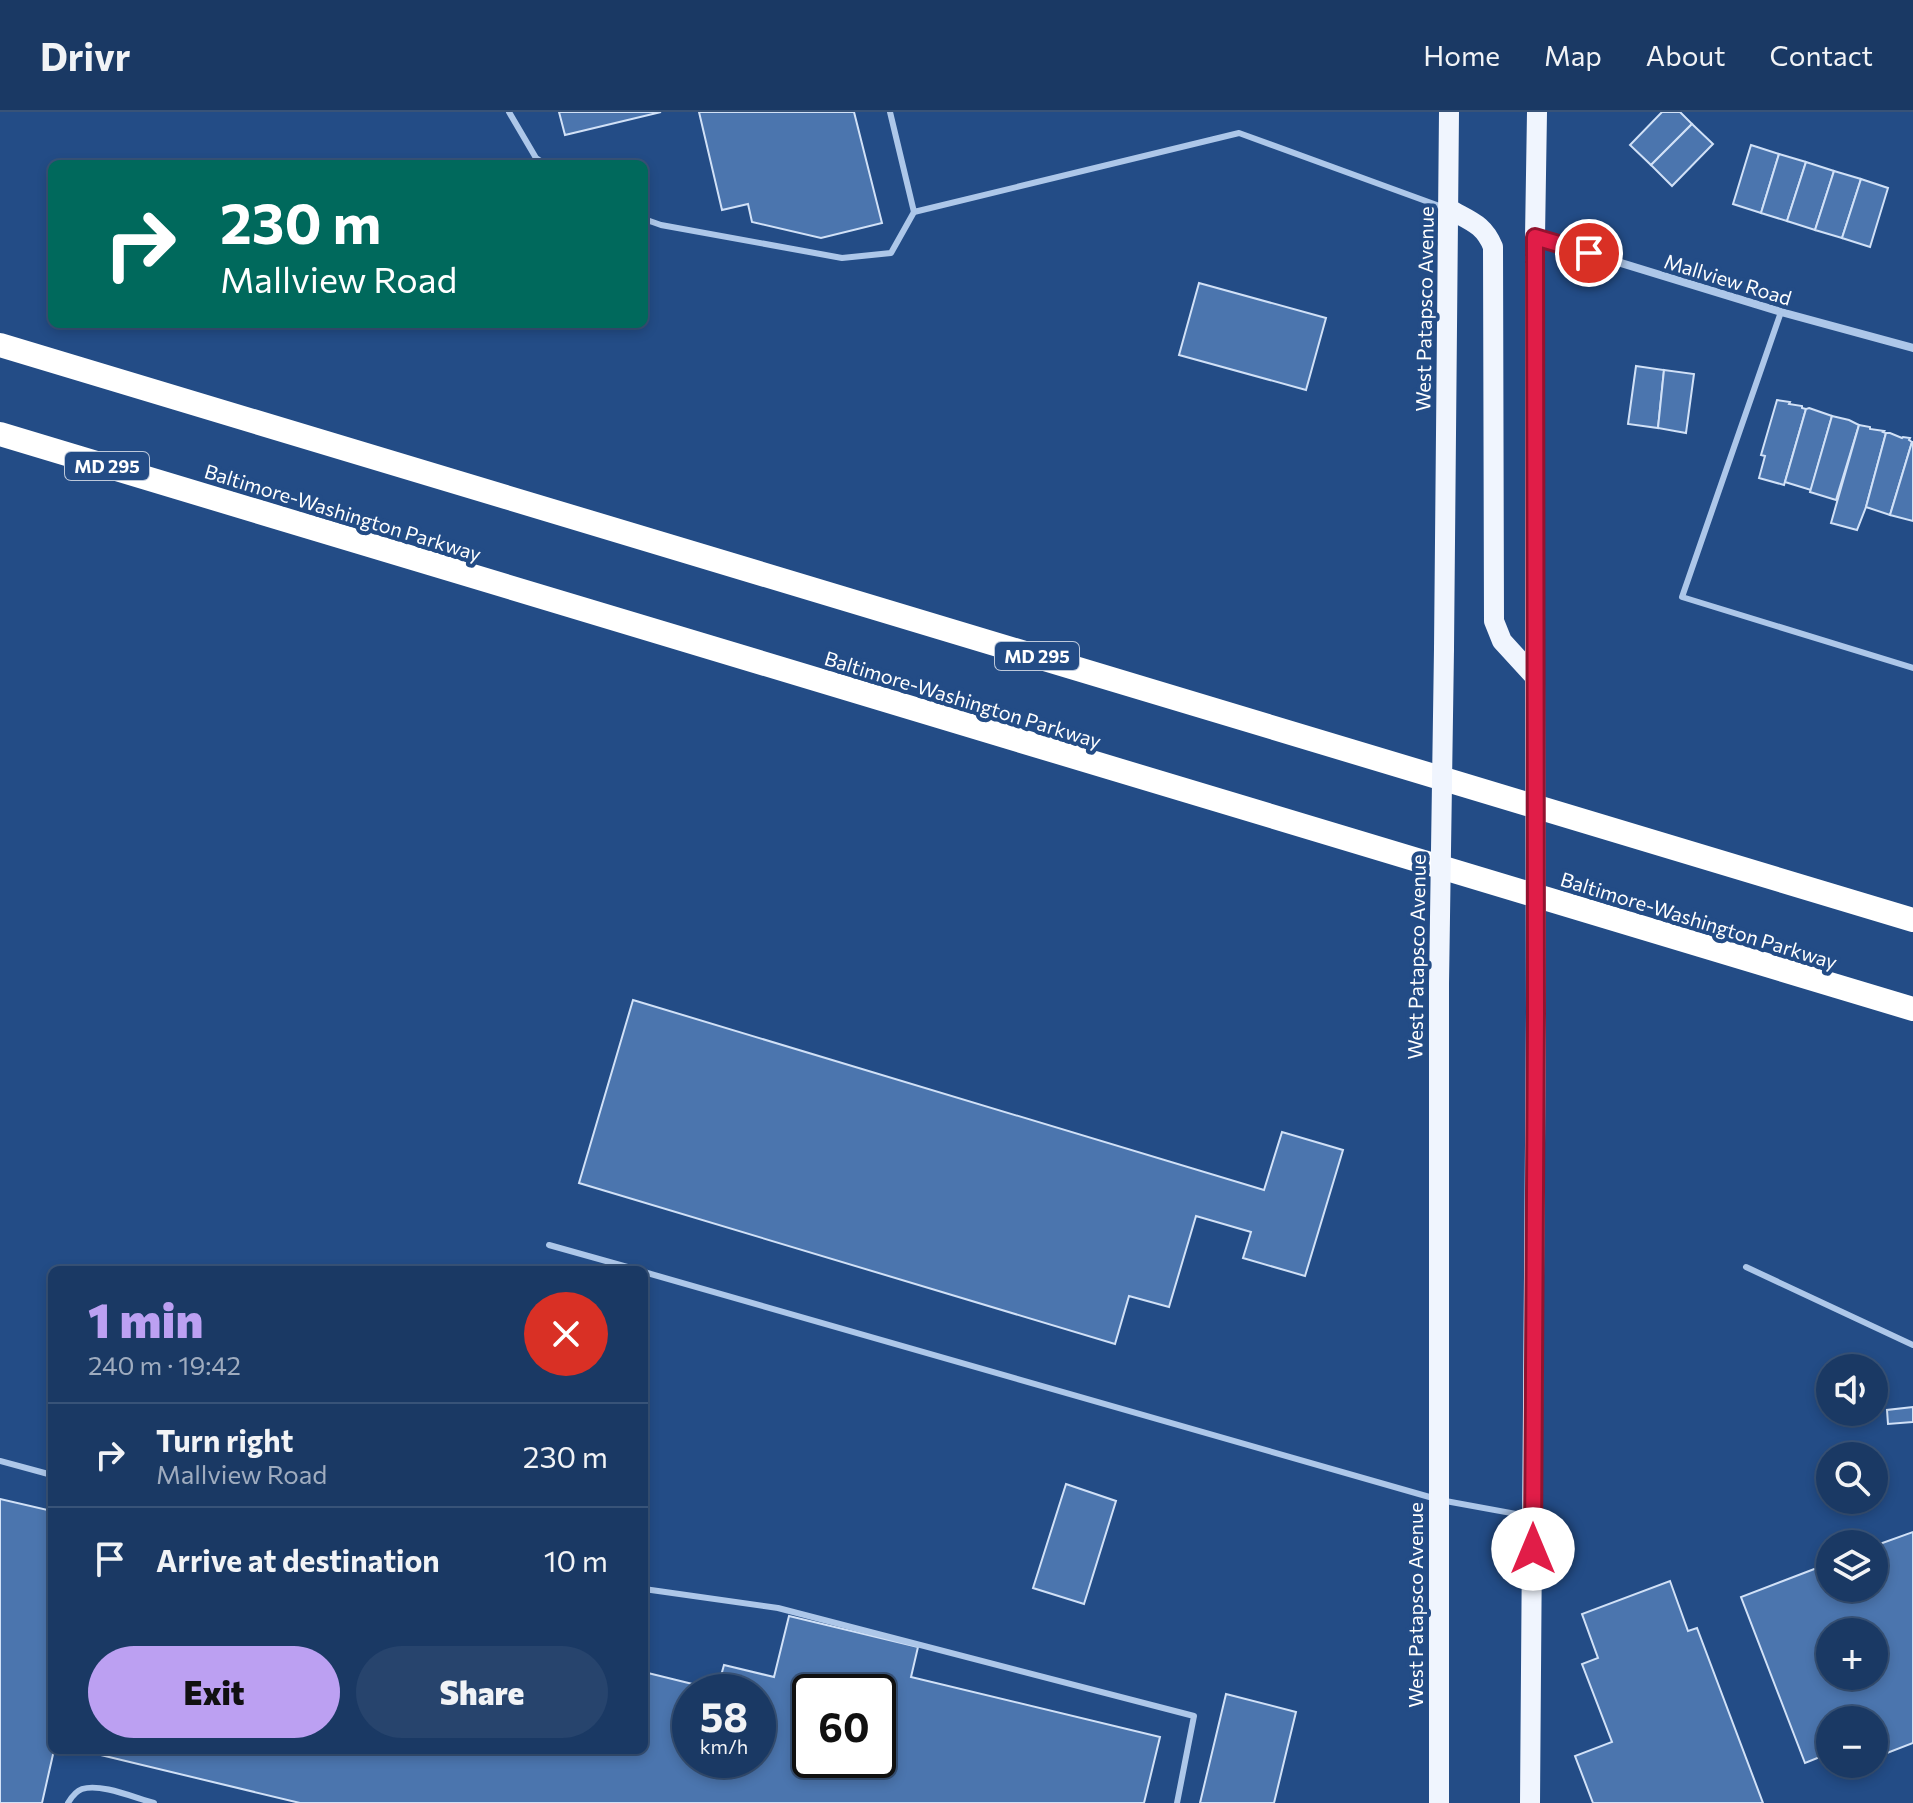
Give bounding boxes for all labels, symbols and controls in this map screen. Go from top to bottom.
text: Drivr [40,32,130,79]
text: Home [1423,38,1500,72]
text: Map [1544,38,1602,72]
text: About [1646,38,1726,72]
text: Contact [1770,38,1873,72]
text: 230 m [220,187,381,256]
icon: right [88,192,192,296]
street label: West Patapsco Avenue [1410,206,1438,412]
pin [1555,219,1623,287]
icon: arrive [1567,231,1611,275]
street label: Mallview Road [1661,248,1795,310]
text: Mallview Road [220,256,457,300]
road number: MD 295 [65,452,149,480]
street label: Baltimore-Washington Parkway [202,458,484,566]
road number: MD 295 [995,642,1079,670]
street label: Baltimore-Washington Parkway [822,645,1104,753]
street label: West Patapsco Avenue [1402,854,1430,1060]
street label: Baltimore-Washington Parkway [1558,866,1840,974]
text: 1 min [88,1289,203,1348]
button: close [524,1292,608,1376]
text: 240 m · 19:42 [88,1349,241,1380]
map controls [1816,1354,1888,1778]
button: sound [1816,1354,1888,1426]
text: Turn right [156,1421,293,1458]
icon: right [88,1433,132,1477]
text: 230 m [523,1437,608,1474]
button: search [1816,1442,1888,1514]
text: Mallview Road [156,1458,327,1489]
street label: West Patapsco Avenue [1403,1502,1427,1708]
position arrow [1491,1507,1575,1591]
button: layers [1816,1530,1888,1602]
icon: arrive [88,1537,132,1581]
text: Arrive at destination [156,1541,440,1578]
text: 10 m [544,1541,608,1578]
button: + [1816,1618,1888,1690]
button: Exit [88,1646,340,1738]
button: Share [356,1646,608,1738]
speed limit sign: 60 [792,1674,896,1778]
text: 58 [700,1691,748,1740]
button: − [1816,1706,1888,1778]
text: km/h [700,1734,748,1758]

